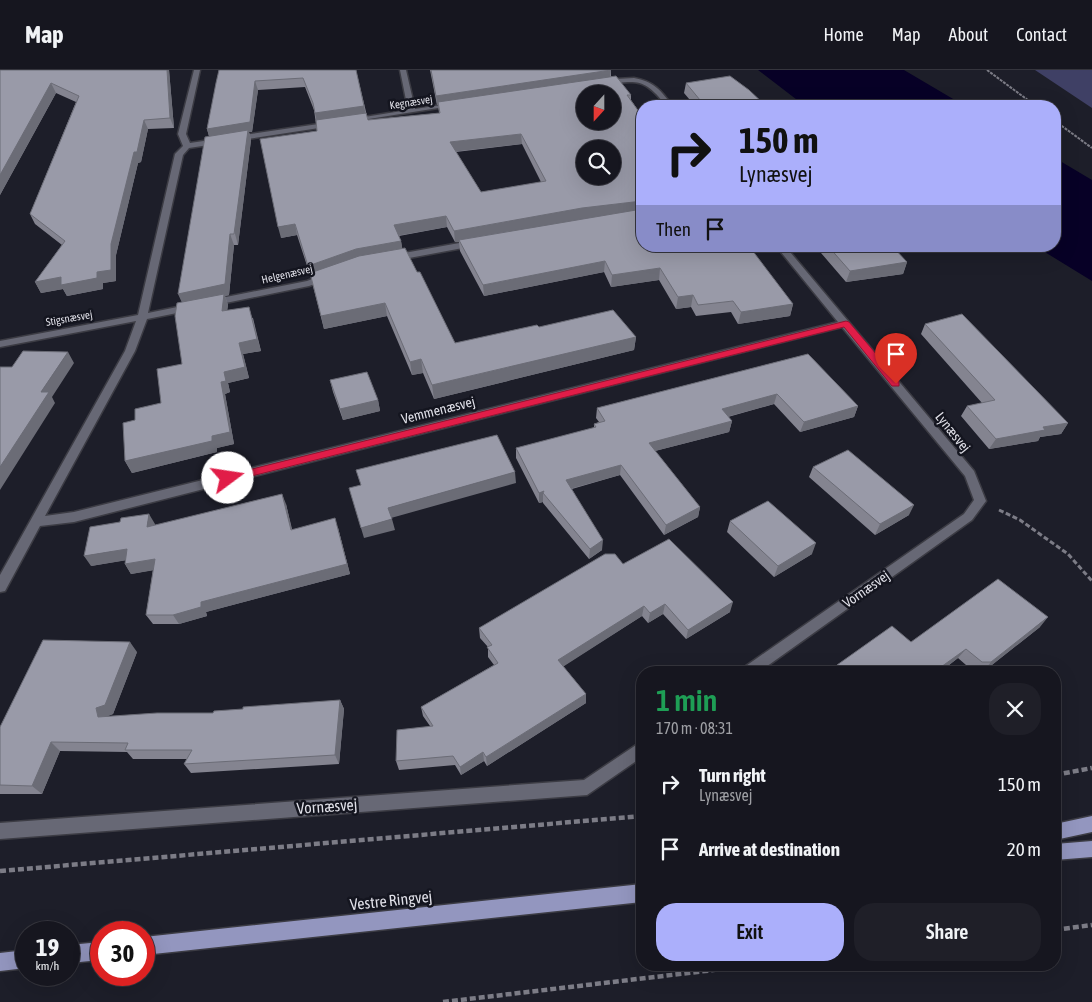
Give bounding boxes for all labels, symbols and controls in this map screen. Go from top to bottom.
text: Map [25,21,64,48]
text: Home [824,24,864,45]
text: Map [892,24,921,45]
text: About [949,24,988,45]
text: Contact [1016,24,1067,45]
north arrow [576,85,621,130]
map controls [576,85,621,185]
street label: Kegnæsvej [389,93,433,111]
icon: right [656,120,721,185]
text: 150 m [739,120,818,160]
button: search [576,140,621,185]
text: Lynæsvej [739,161,813,187]
icon: arrive [701,215,729,243]
text: Then [656,218,691,240]
street label: Helgenæsvej [260,262,314,286]
street label: Stigsnæsvej [45,308,93,328]
pin [875,333,917,384]
icon: arrive [882,340,910,368]
street label: Vemmenæsvej [400,393,476,427]
street label: Lynæsvej [932,409,974,455]
position arrow [201,451,253,503]
street label: Vornæsvej [840,567,892,611]
text: 1 min [656,683,717,717]
button: close [989,683,1041,735]
text: 170 m · 08:31 [656,719,733,737]
text: Turn right [699,764,766,786]
icon: right [656,770,684,798]
text: 150 m [998,773,1041,795]
text: Lynæsvej [699,786,753,804]
street label: Vornæsvej [296,795,358,818]
icon: arrive [656,835,684,863]
text: Arrive at destination [699,838,840,860]
text: 20 m [1007,838,1041,860]
street label: Vestre Ringvej [349,887,433,914]
button: Exit [656,903,844,961]
button: Share [854,903,1041,961]
speed limit sign: 30 [90,921,155,986]
text: 19 [36,933,59,961]
text: km/h [36,959,59,973]

